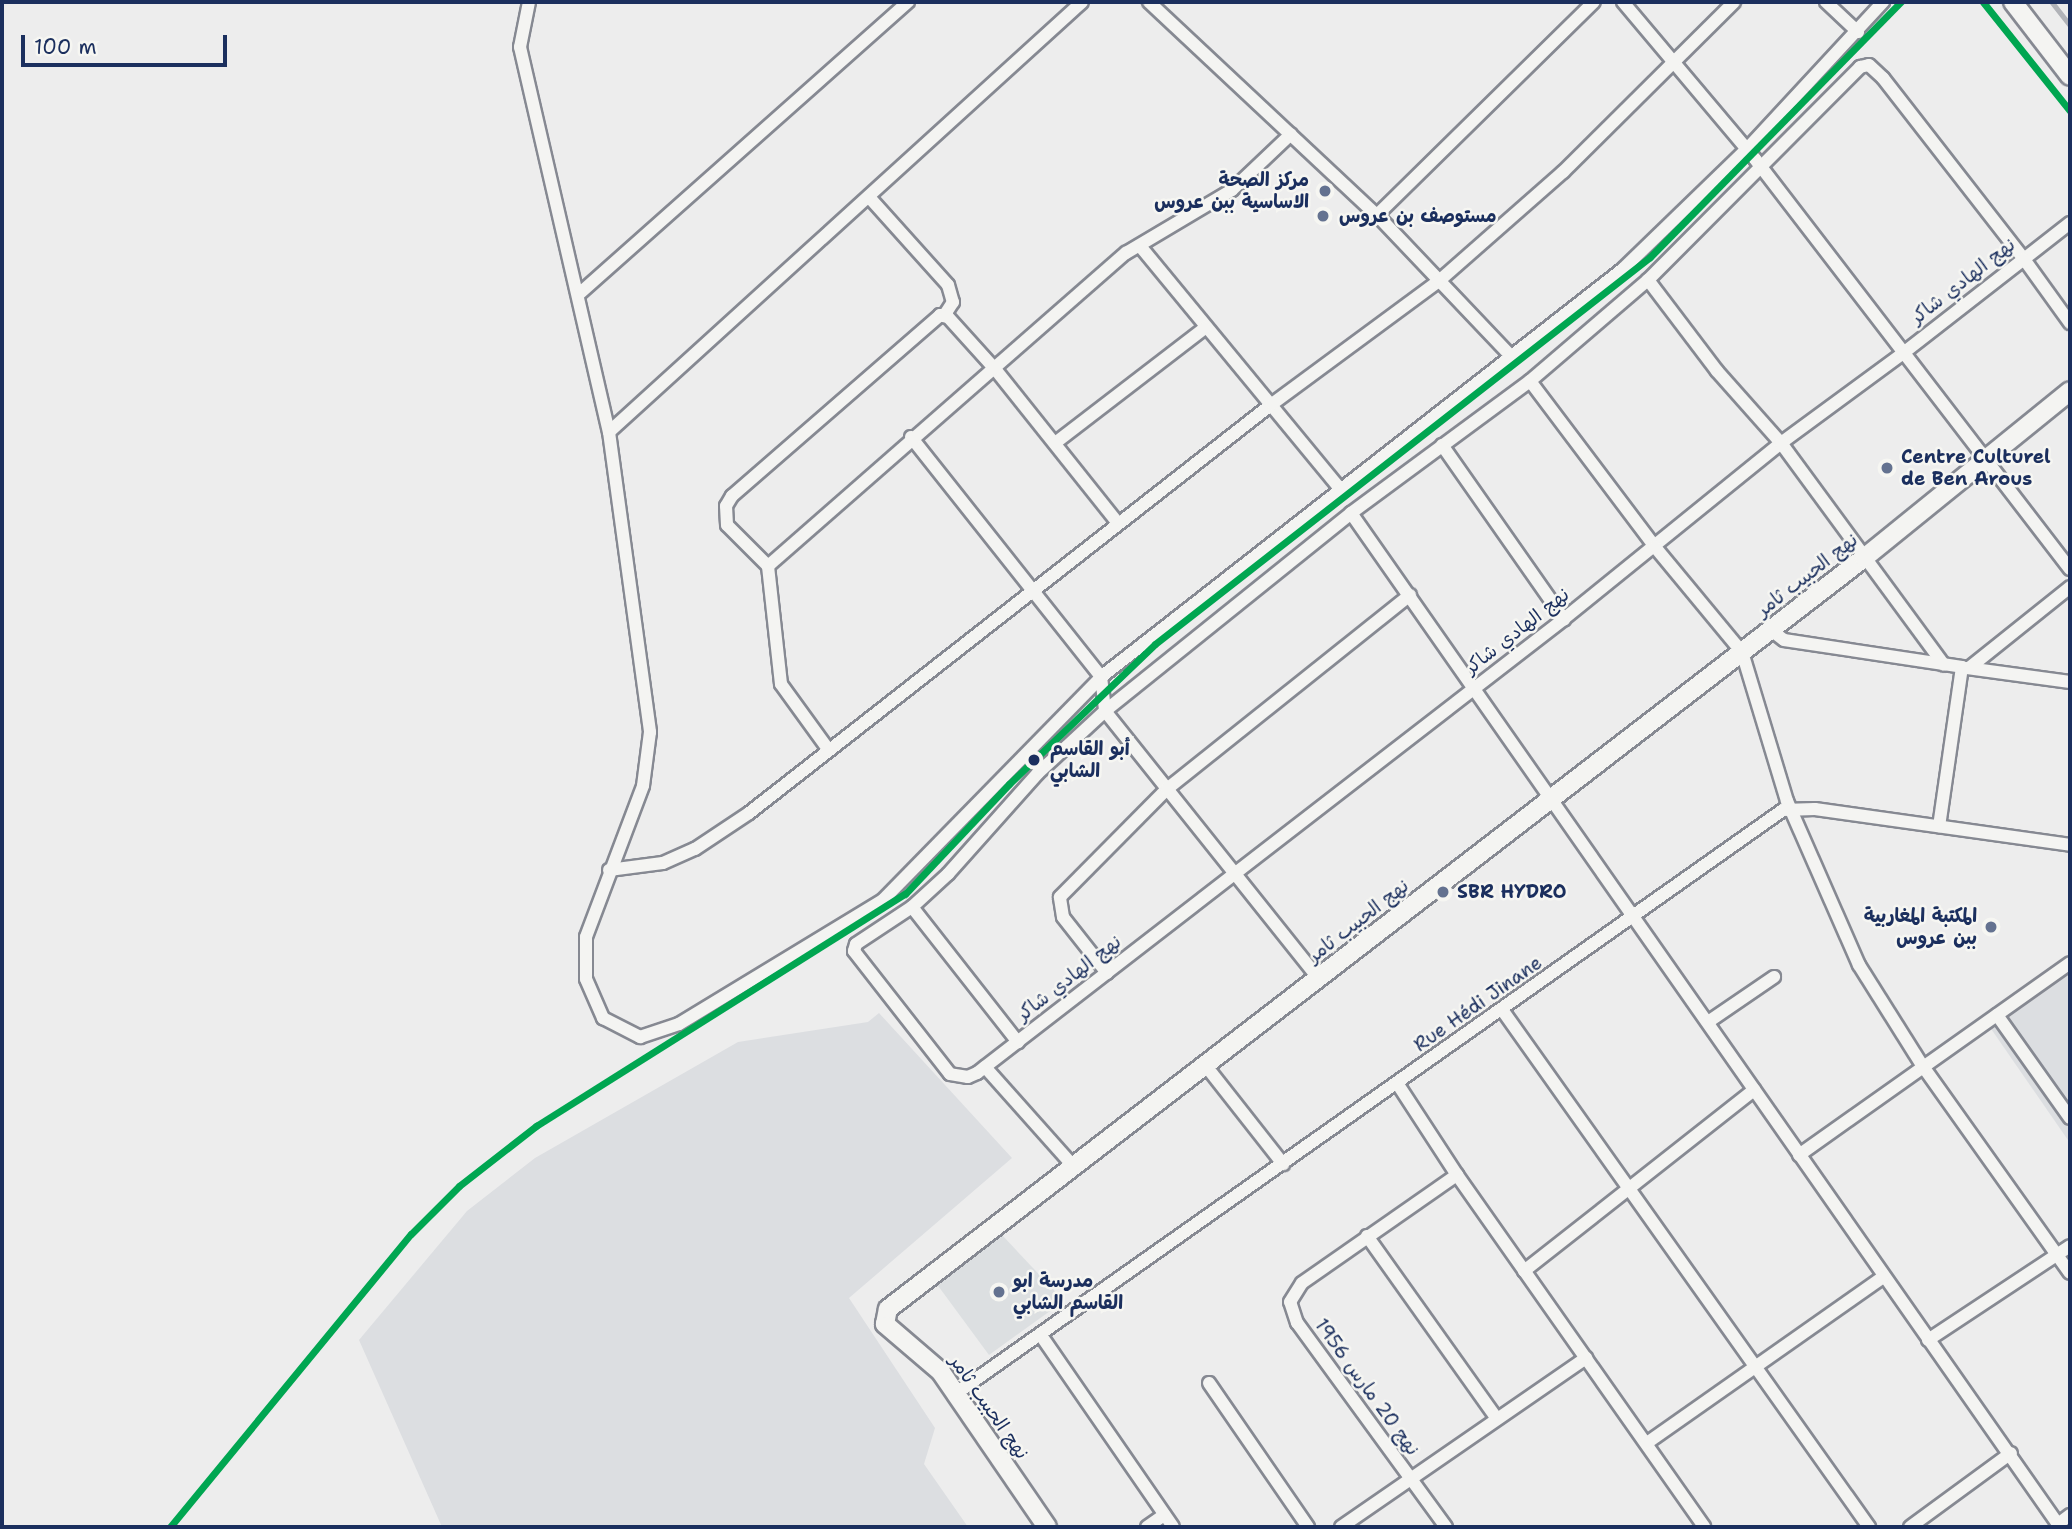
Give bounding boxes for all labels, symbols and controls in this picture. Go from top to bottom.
scale bar [24,21,231,65]
text: 100 m [34,33,97,61]
place label: مركز الصحة الاساسية ببن عروس [1154,169,1309,213]
marker: مركز الصحة الاساسية ببن عروس [1315,181,1335,201]
place label: مستوصف بن عروس [1339,205,1497,227]
marker: مستوصف بن عروس [1313,206,1333,226]
street label: نهج الهادي شاكر [1906,233,2020,329]
place label: Centre Culturel de Ben Arous [1901,446,2051,490]
marker: Centre Culturel de Ben Arous [1879,460,1895,476]
street label: نهج الحبيب ثامر [1752,528,1862,622]
street label: نهج الهادي شاكر [1460,583,1574,679]
place label: أبو القاسم الشابي [1050,738,1130,782]
marker: أبو القاسم الشابي [1024,750,1044,770]
street label: نهج الحبيب ثامر [1303,874,1413,968]
place label: SBR HYDRO [1457,881,1567,903]
marker: SBR HYDRO [1435,884,1451,900]
place label: المكتبة المغاربية ببن عروس [1864,905,1977,949]
marker: المكتبة المغاربية ببن عروس [1983,919,1999,935]
street label: نهج الهادي شاكر [1012,930,1126,1026]
street label: Rue Hédi Jinane [1410,951,1546,1057]
place label: مدرسة ابو القاسم الشابي [1013,1270,1123,1314]
marker: مدرسة ابو القاسم الشابي [991,1284,1007,1300]
street label: نهج 20 مارس 1956 [1310,1314,1424,1460]
street label: نهج الحبيب ثامر [945,1350,1033,1464]

